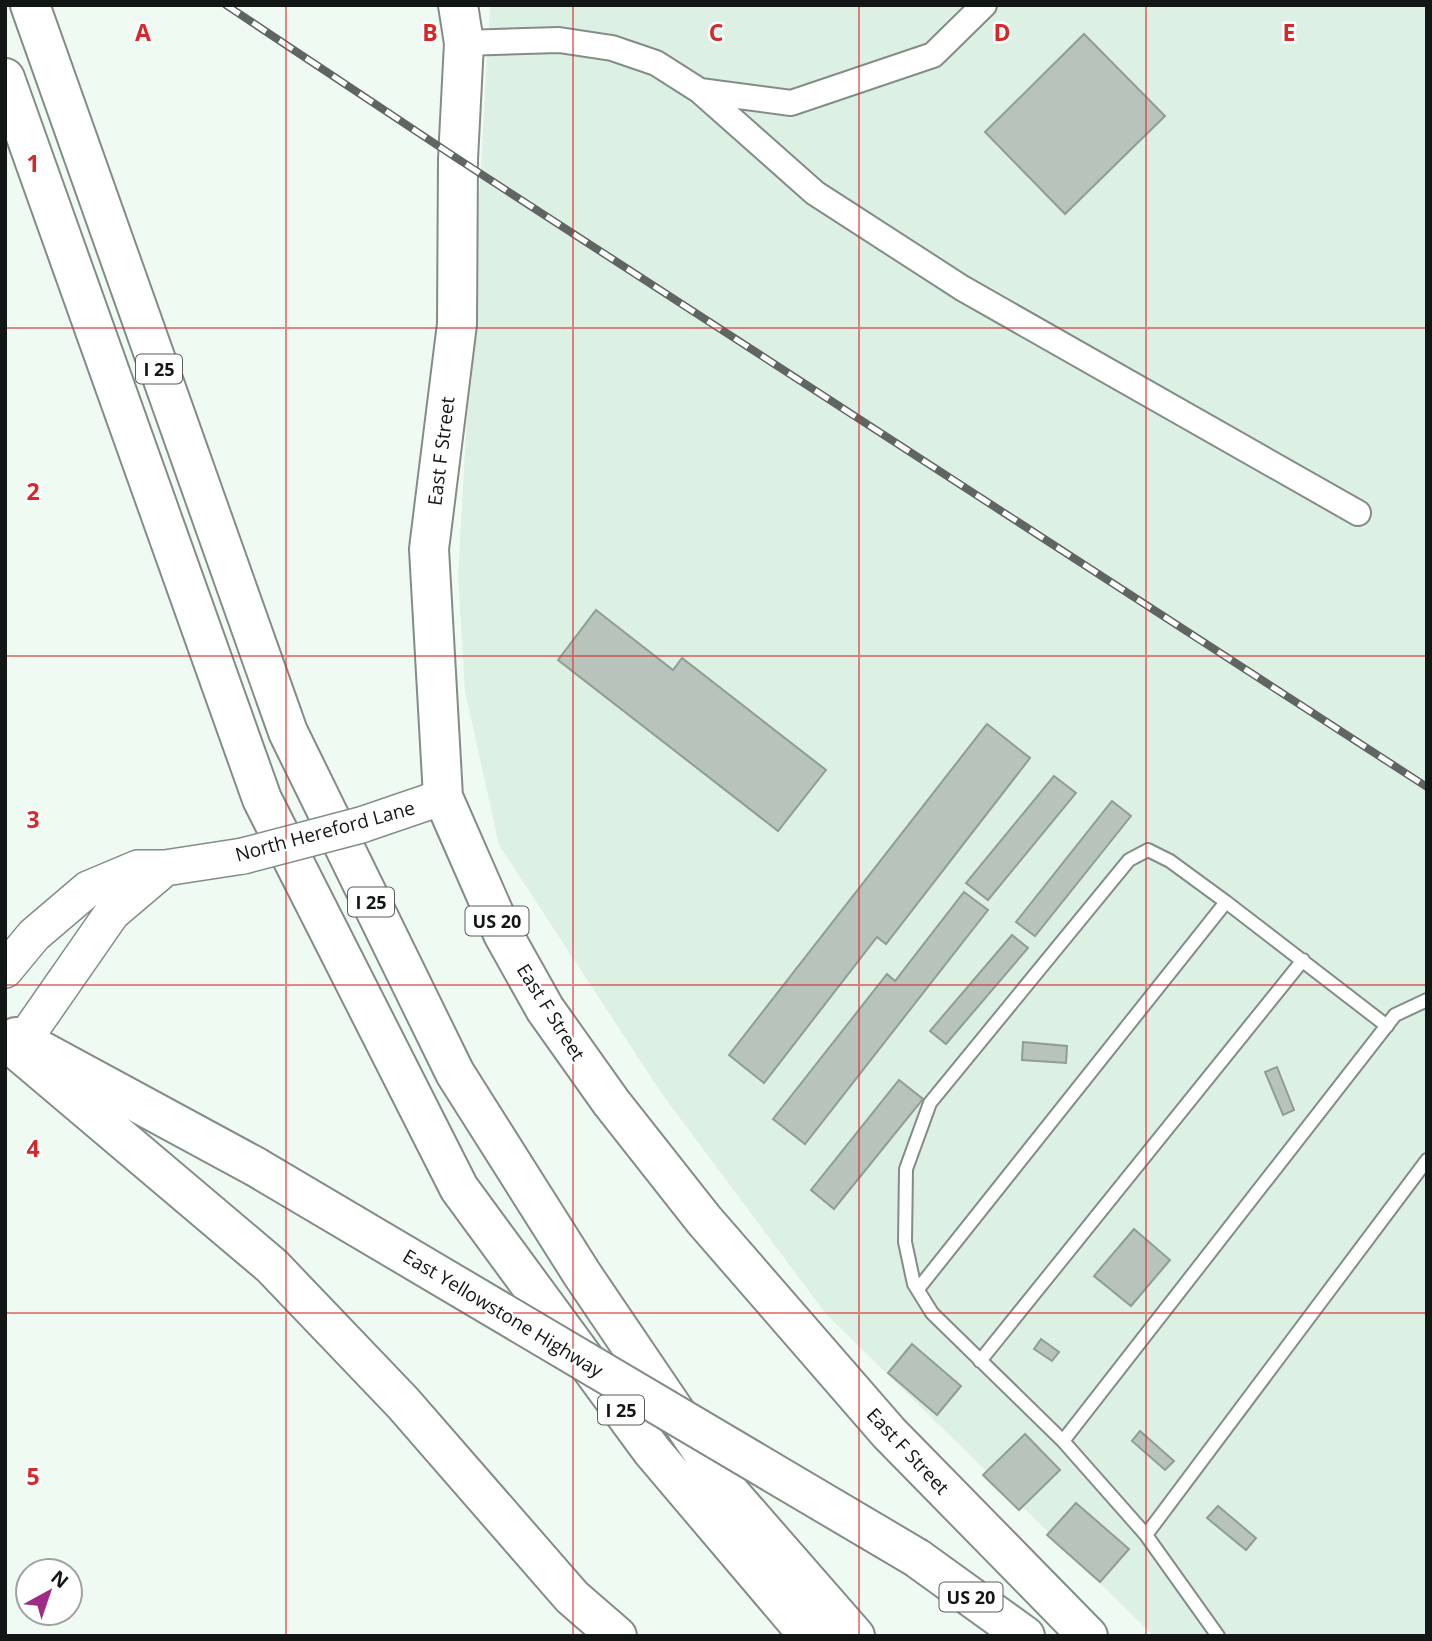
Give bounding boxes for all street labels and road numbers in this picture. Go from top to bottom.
road number: I 25 [136,354,182,384]
street label: East F Street [421,395,461,507]
street label: North Hereford Lane [232,795,418,867]
road number: I 25 [348,888,394,917]
road number: US 20 [466,906,528,936]
street label: East F Street [511,959,591,1066]
street label: East Yellowstone Highway [398,1243,608,1383]
road number: I 25 [598,1395,644,1424]
street label: East F Street [861,1402,955,1500]
road number: US 20 [940,1582,1002,1612]

